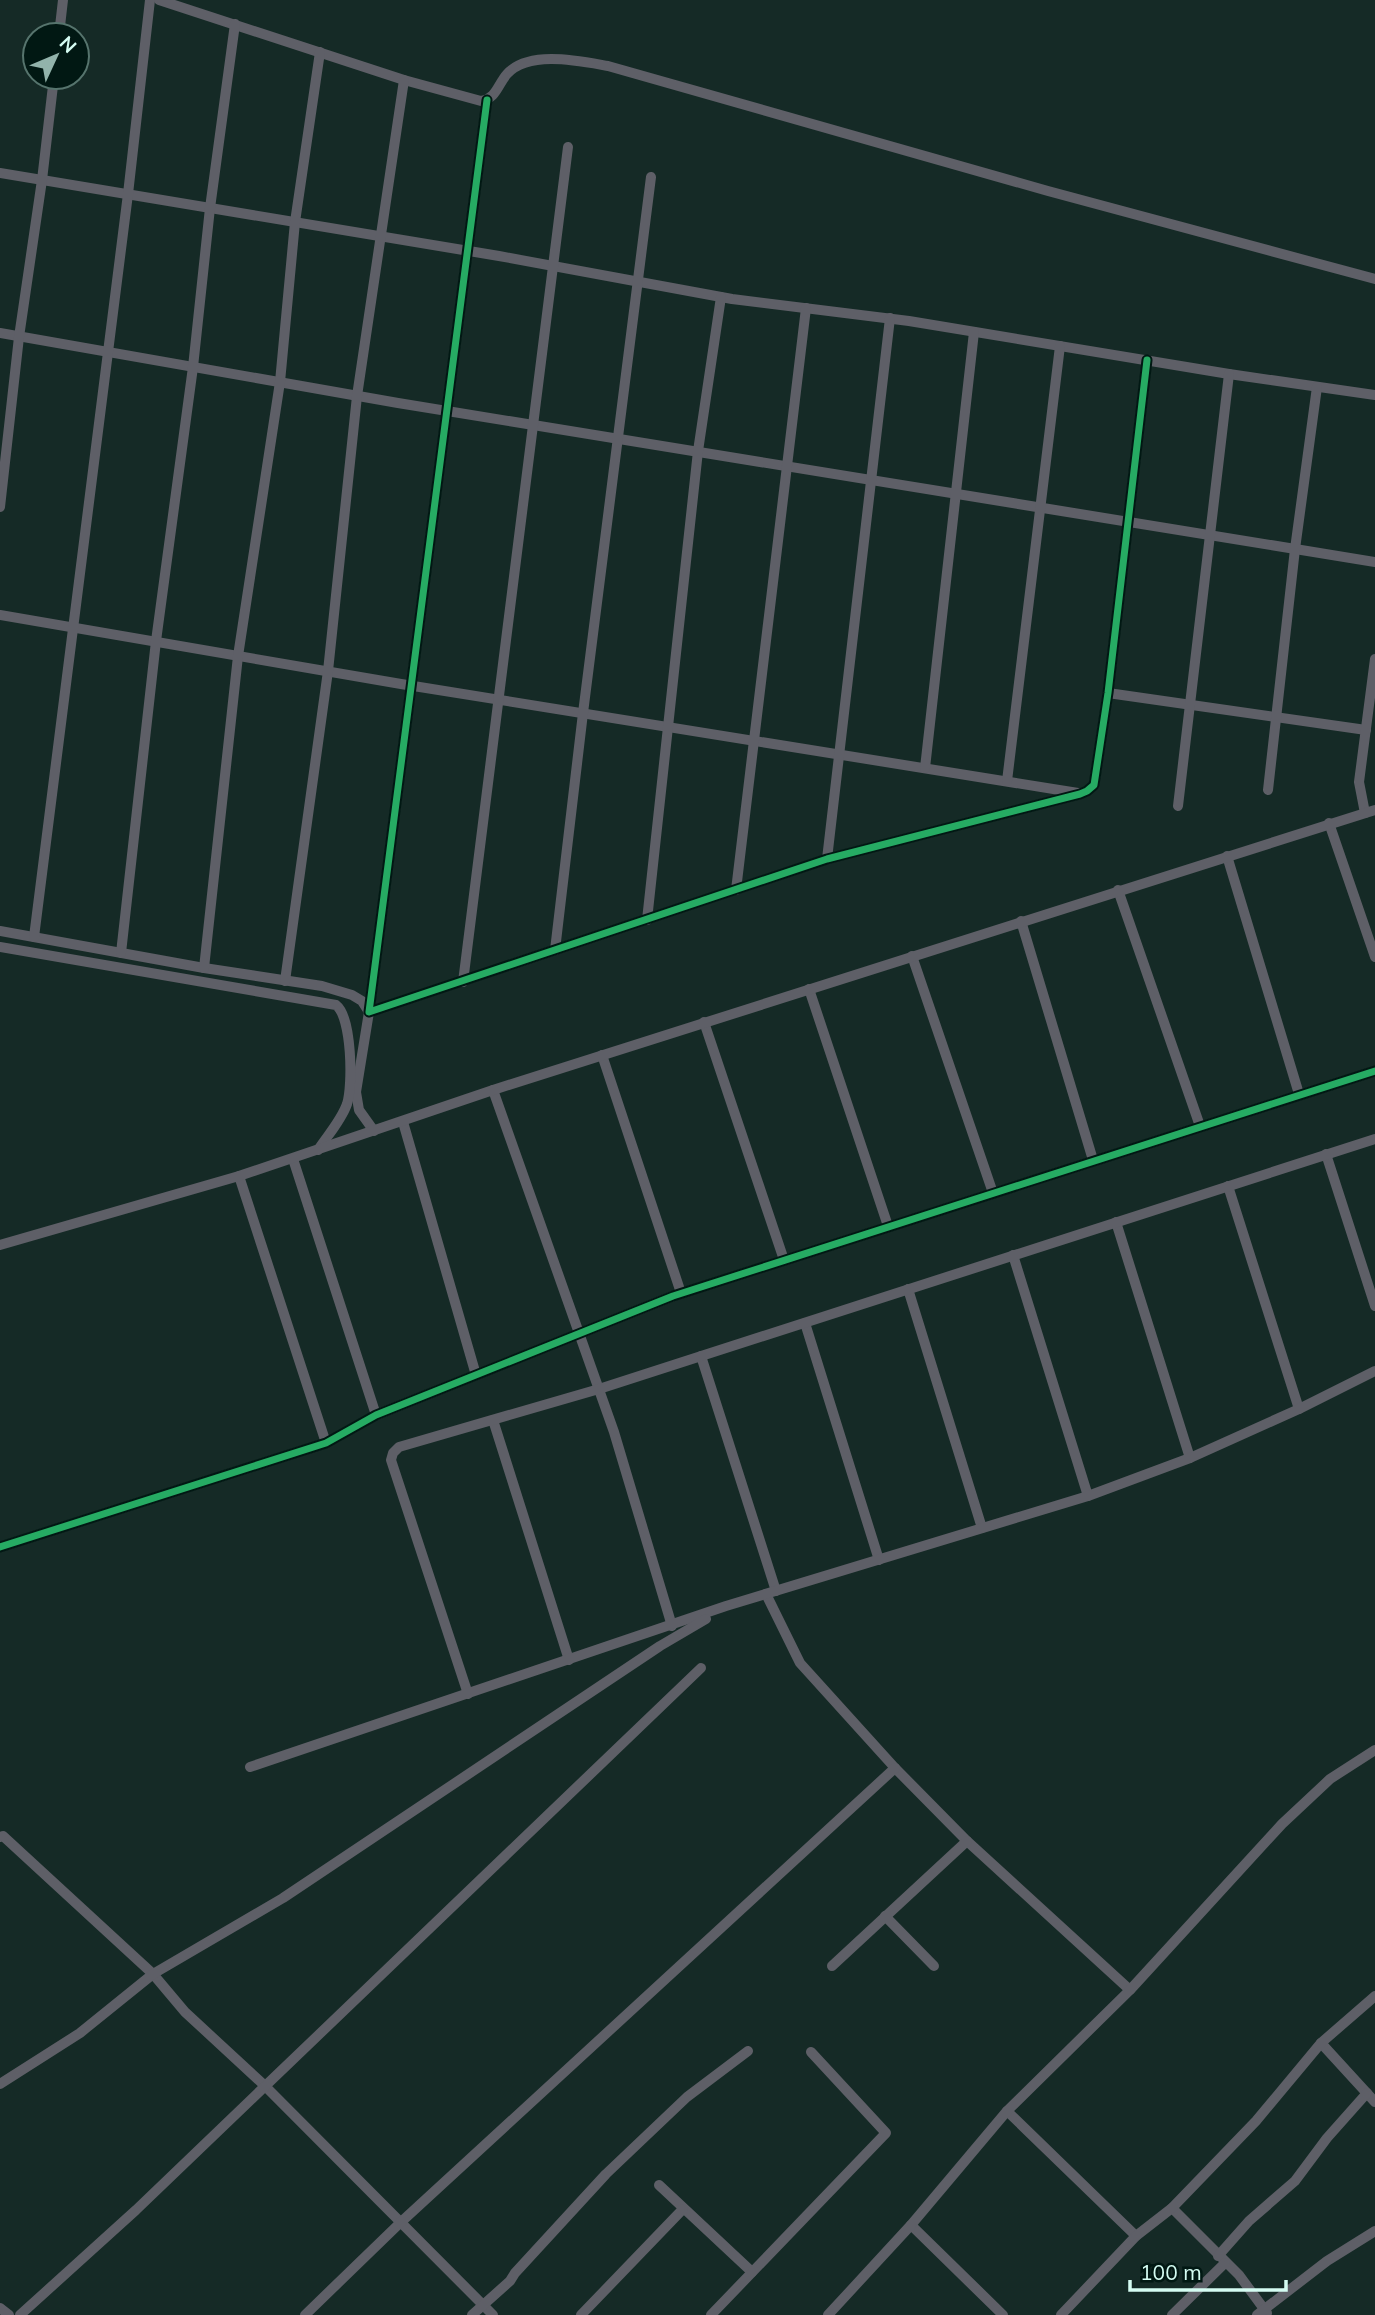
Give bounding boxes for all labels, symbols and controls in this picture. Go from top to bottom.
north arrow [21,21,91,91]
text: N [55,31,82,58]
scale bar [1130,2248,1286,2292]
text: 100 m [1140,2259,1202,2285]

